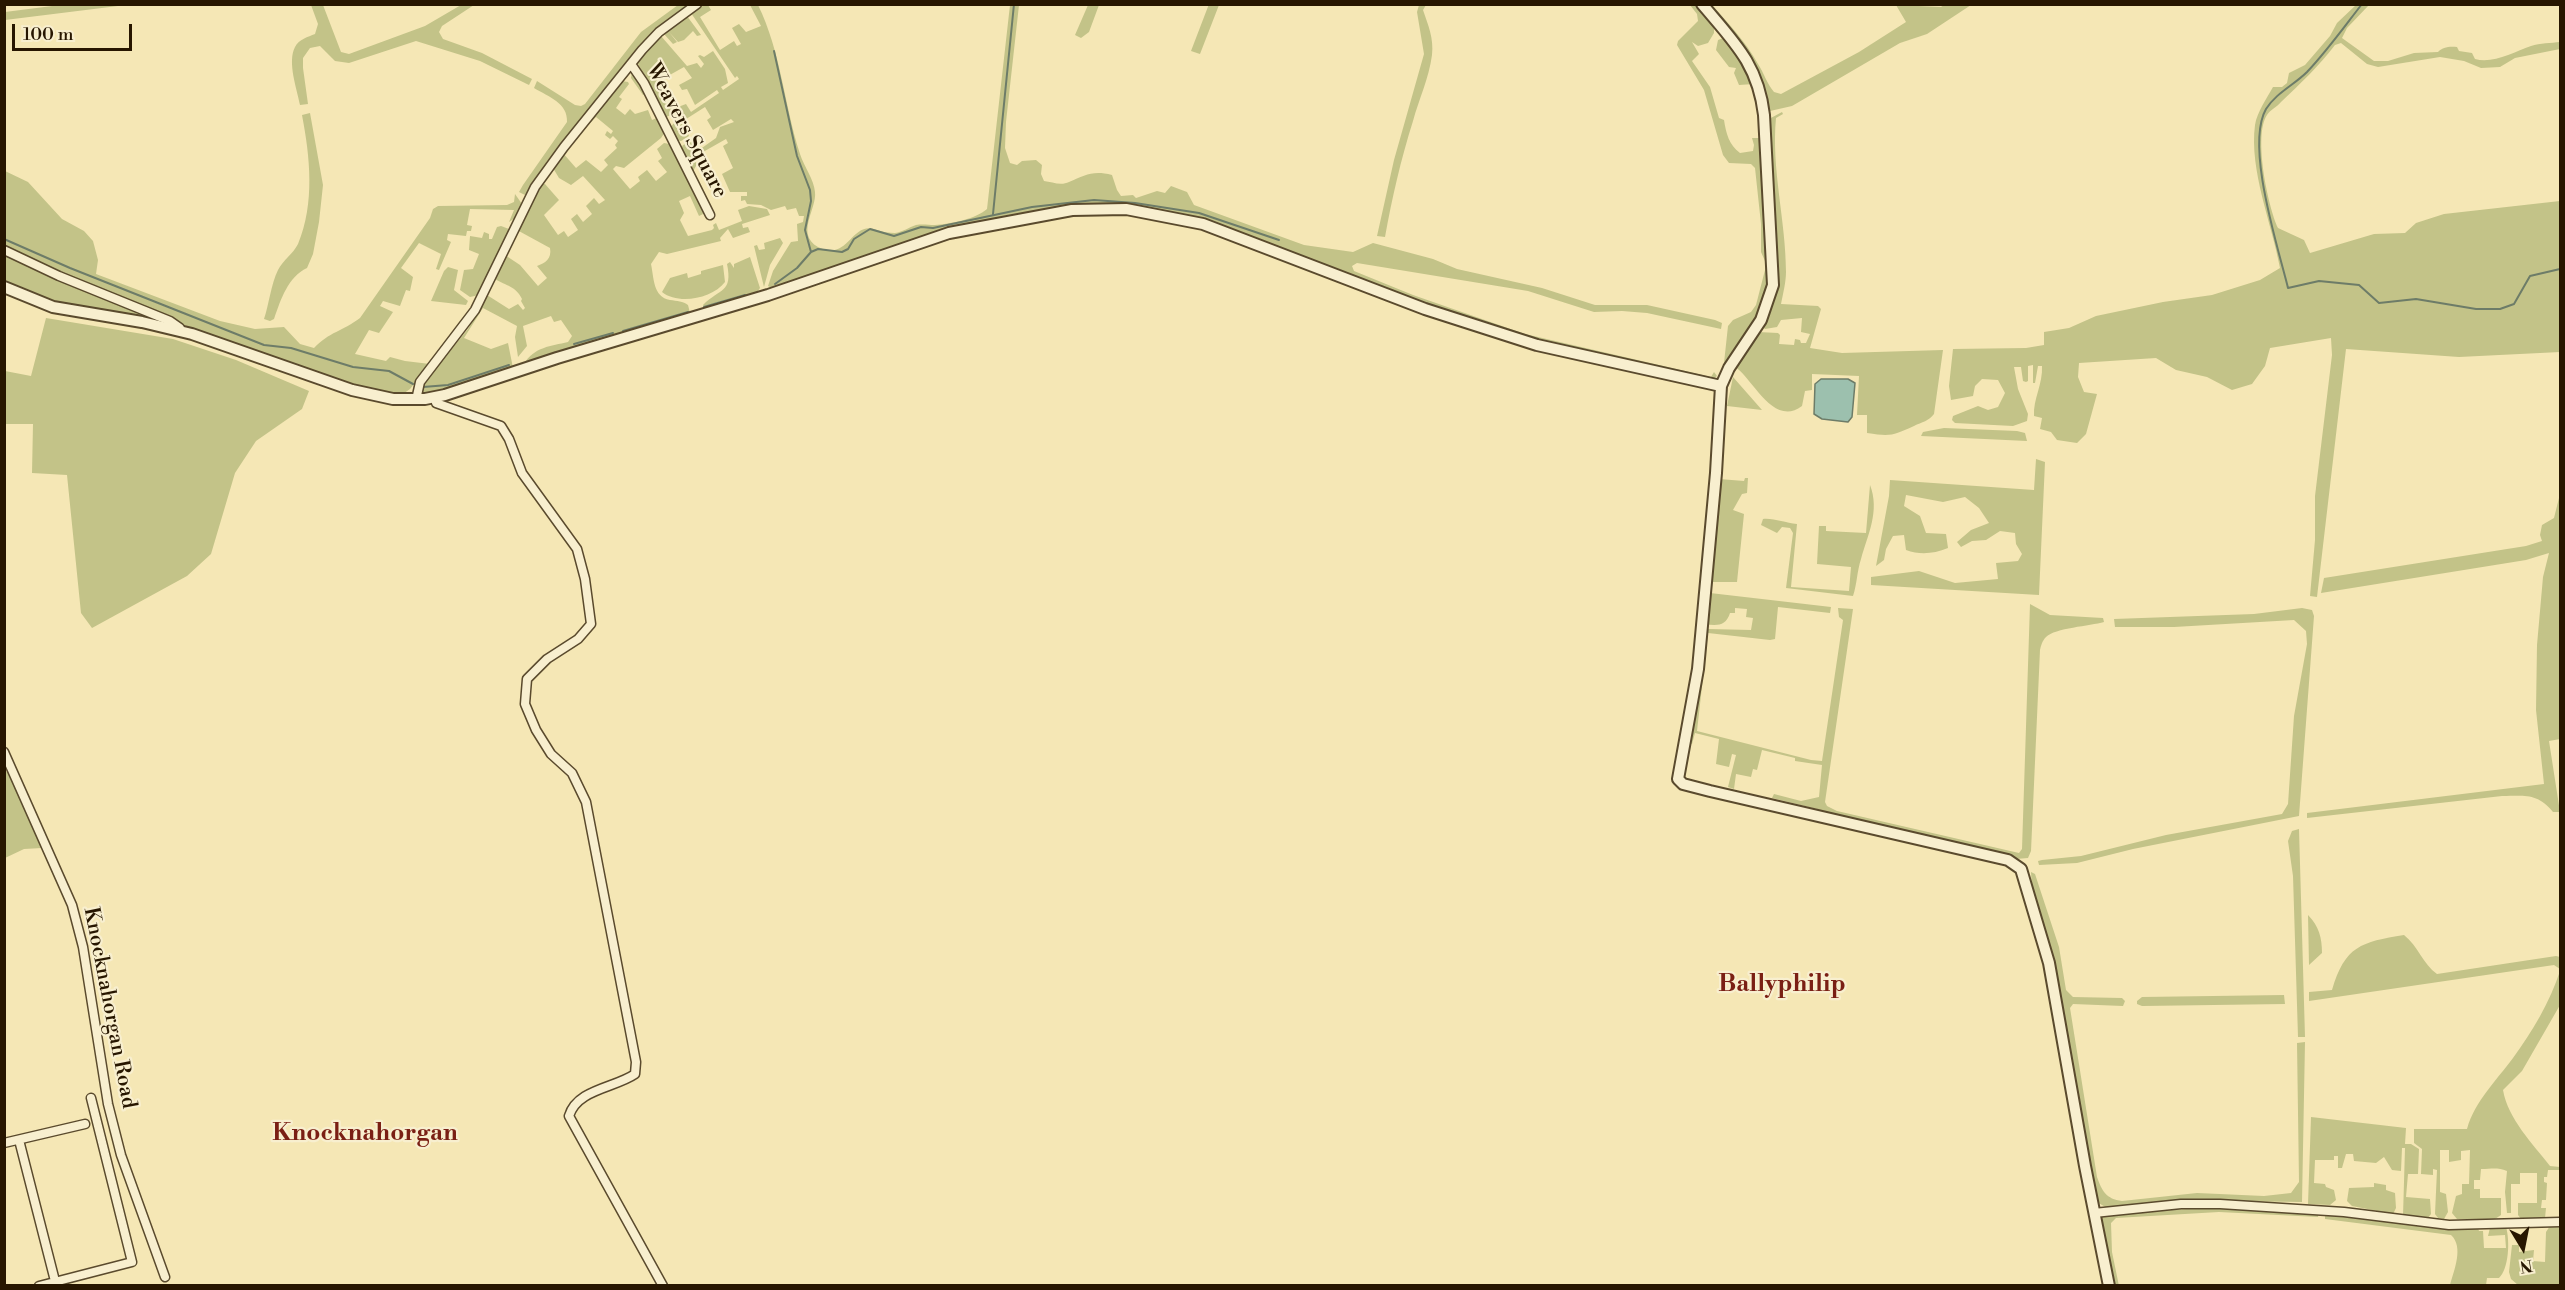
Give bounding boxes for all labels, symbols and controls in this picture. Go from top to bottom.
scale bar [15,12,135,50]
text: 100 m [23,23,74,46]
street label: Weavers Square [640,59,732,203]
street label: Knocknahorgan Road [77,905,141,1111]
district label: Ballyphilip [1718,971,1846,999]
district label: Knocknahorgan [272,1120,458,1148]
north arrow [2493,1218,2553,1278]
text: N [2518,1255,2534,1277]

